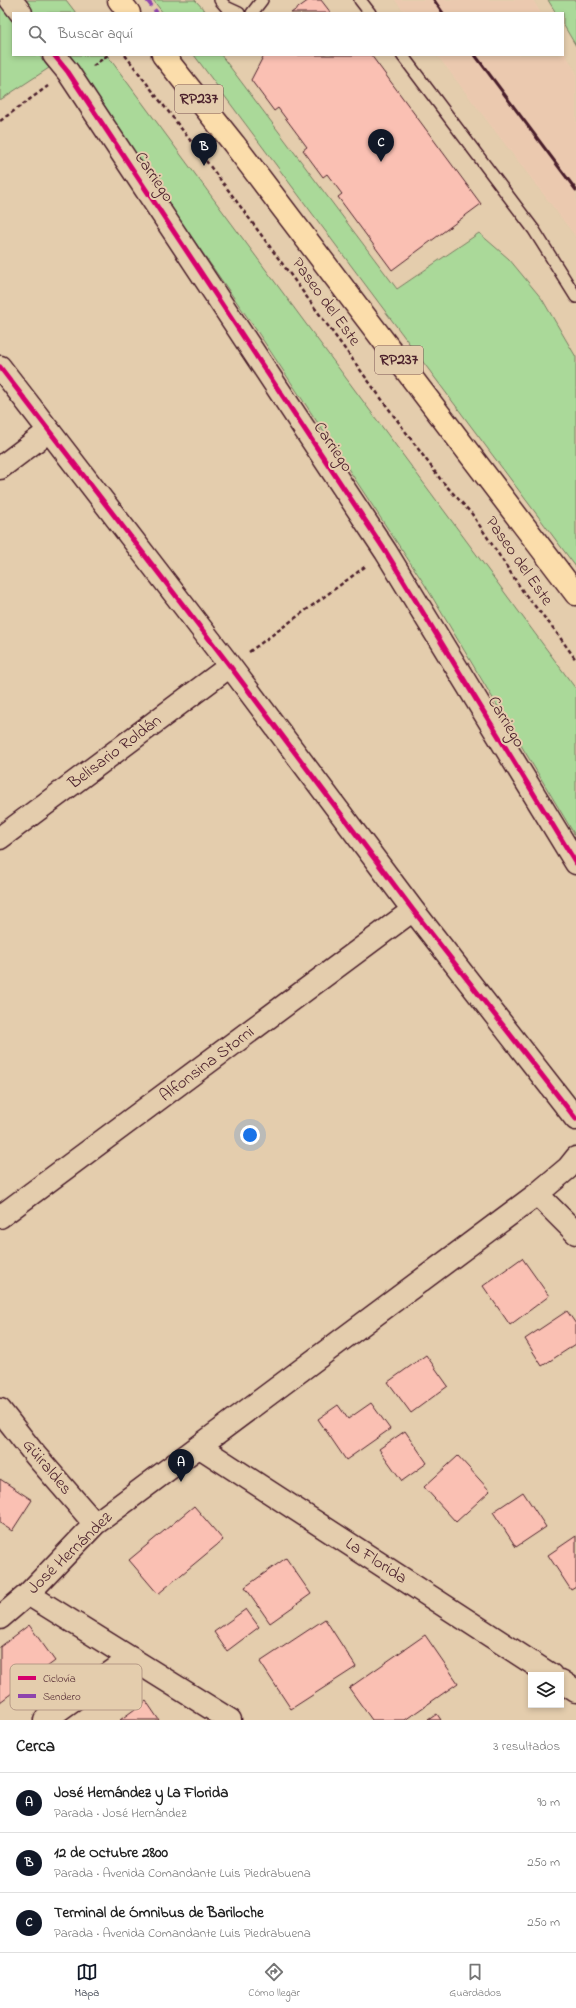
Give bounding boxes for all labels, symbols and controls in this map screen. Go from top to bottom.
search box [12,12,564,56]
icon: search [26,23,48,45]
text: Buscar aquí [58,23,133,45]
road number: RP237 [175,85,223,113]
pin: C [368,129,394,162]
pin: B [191,133,217,166]
street label: Carriego [126,147,180,209]
street label: Paseo del Este [285,253,367,352]
road number: RP237 [375,346,423,374]
street label: Carriego [305,417,359,479]
street label: Paseo del Este [479,511,559,611]
street label: Carriego [479,691,531,754]
street label: Belisario Roldán [62,709,167,796]
street label: Alfonsina Storni [154,1020,260,1108]
your location [240,1125,260,1145]
street label: Güiraldes [16,1433,78,1501]
pin: A [168,1449,194,1482]
street label: José Hernández [22,1505,119,1600]
street label: La Florida [340,1532,412,1590]
legend [10,1664,142,1710]
text: Ciclovía [43,1671,76,1687]
map controls [528,1672,564,1708]
button: layers [528,1672,564,1708]
text: Sendero [43,1689,81,1705]
text: Cerca [16,1734,55,1759]
text: 3 resultados [493,1737,560,1756]
text: José Hernández y La Florida [54,1782,228,1804]
text: A [25,1793,33,1812]
text: 90 m [537,1793,560,1812]
text: Parada · José Hernández [54,1804,187,1823]
text: 12 de Octubre 2800 [54,1842,168,1864]
text: B [25,1853,33,1872]
text: 250 m [527,1853,560,1872]
text: Parada · Avenida Comandante Luis Piedrabuena [54,1864,311,1883]
text: Terminal de Ómnibus de Bariloche [54,1902,264,1924]
text: C [25,1913,33,1932]
text: 250 m [527,1913,560,1932]
text: Parada · Avenida Comandante Luis Piedrabuena [54,1924,311,1943]
tab: Mapa [75,1961,99,2001]
tab: Cómo llegar [248,1961,300,2001]
tab: Guardados [449,1961,501,2001]

